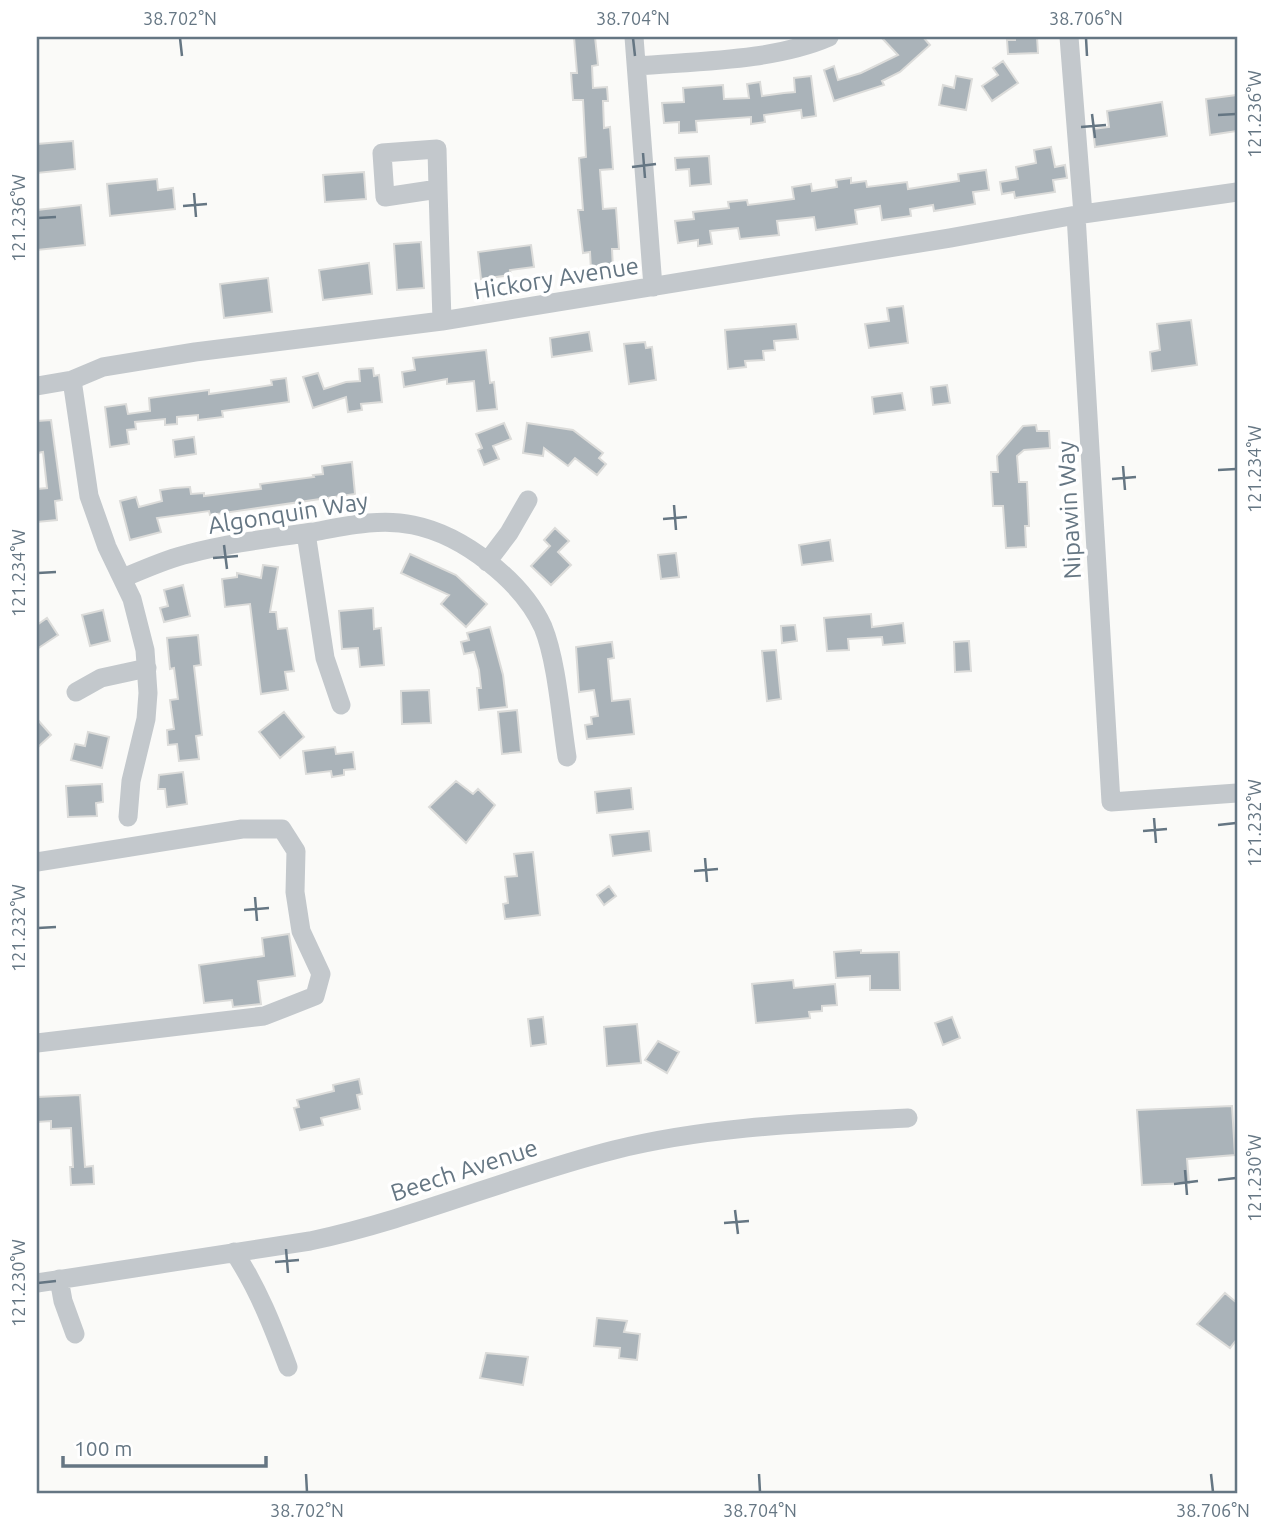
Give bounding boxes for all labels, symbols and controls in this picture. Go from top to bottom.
text: 38.702°N [143,8,217,28]
text: 38.704°N [596,8,670,28]
text: 38.706°N [1049,8,1123,28]
text: 121.236°W [1244,70,1264,158]
text: 121.236°W [8,174,28,262]
street label: Hickory Avenue [471,252,641,304]
text: 121.234°W [1244,425,1264,513]
street label: Nipawin Way [1052,440,1086,580]
street label: Algonquin Way [206,487,370,539]
text: 121.234°W [8,529,28,617]
text: 121.232°W [1244,779,1264,867]
text: 121.232°W [8,884,28,972]
street label: Beech Avenue [387,1134,541,1206]
text: 121.230°W [1244,1134,1264,1222]
text: 121.230°W [8,1239,28,1327]
scale bar [63,1425,266,1469]
text: 100 m [74,1436,132,1460]
text: 38.702°N [270,1500,344,1520]
text: 38.704°N [723,1500,797,1520]
text: 38.706°N [1176,1500,1250,1520]

